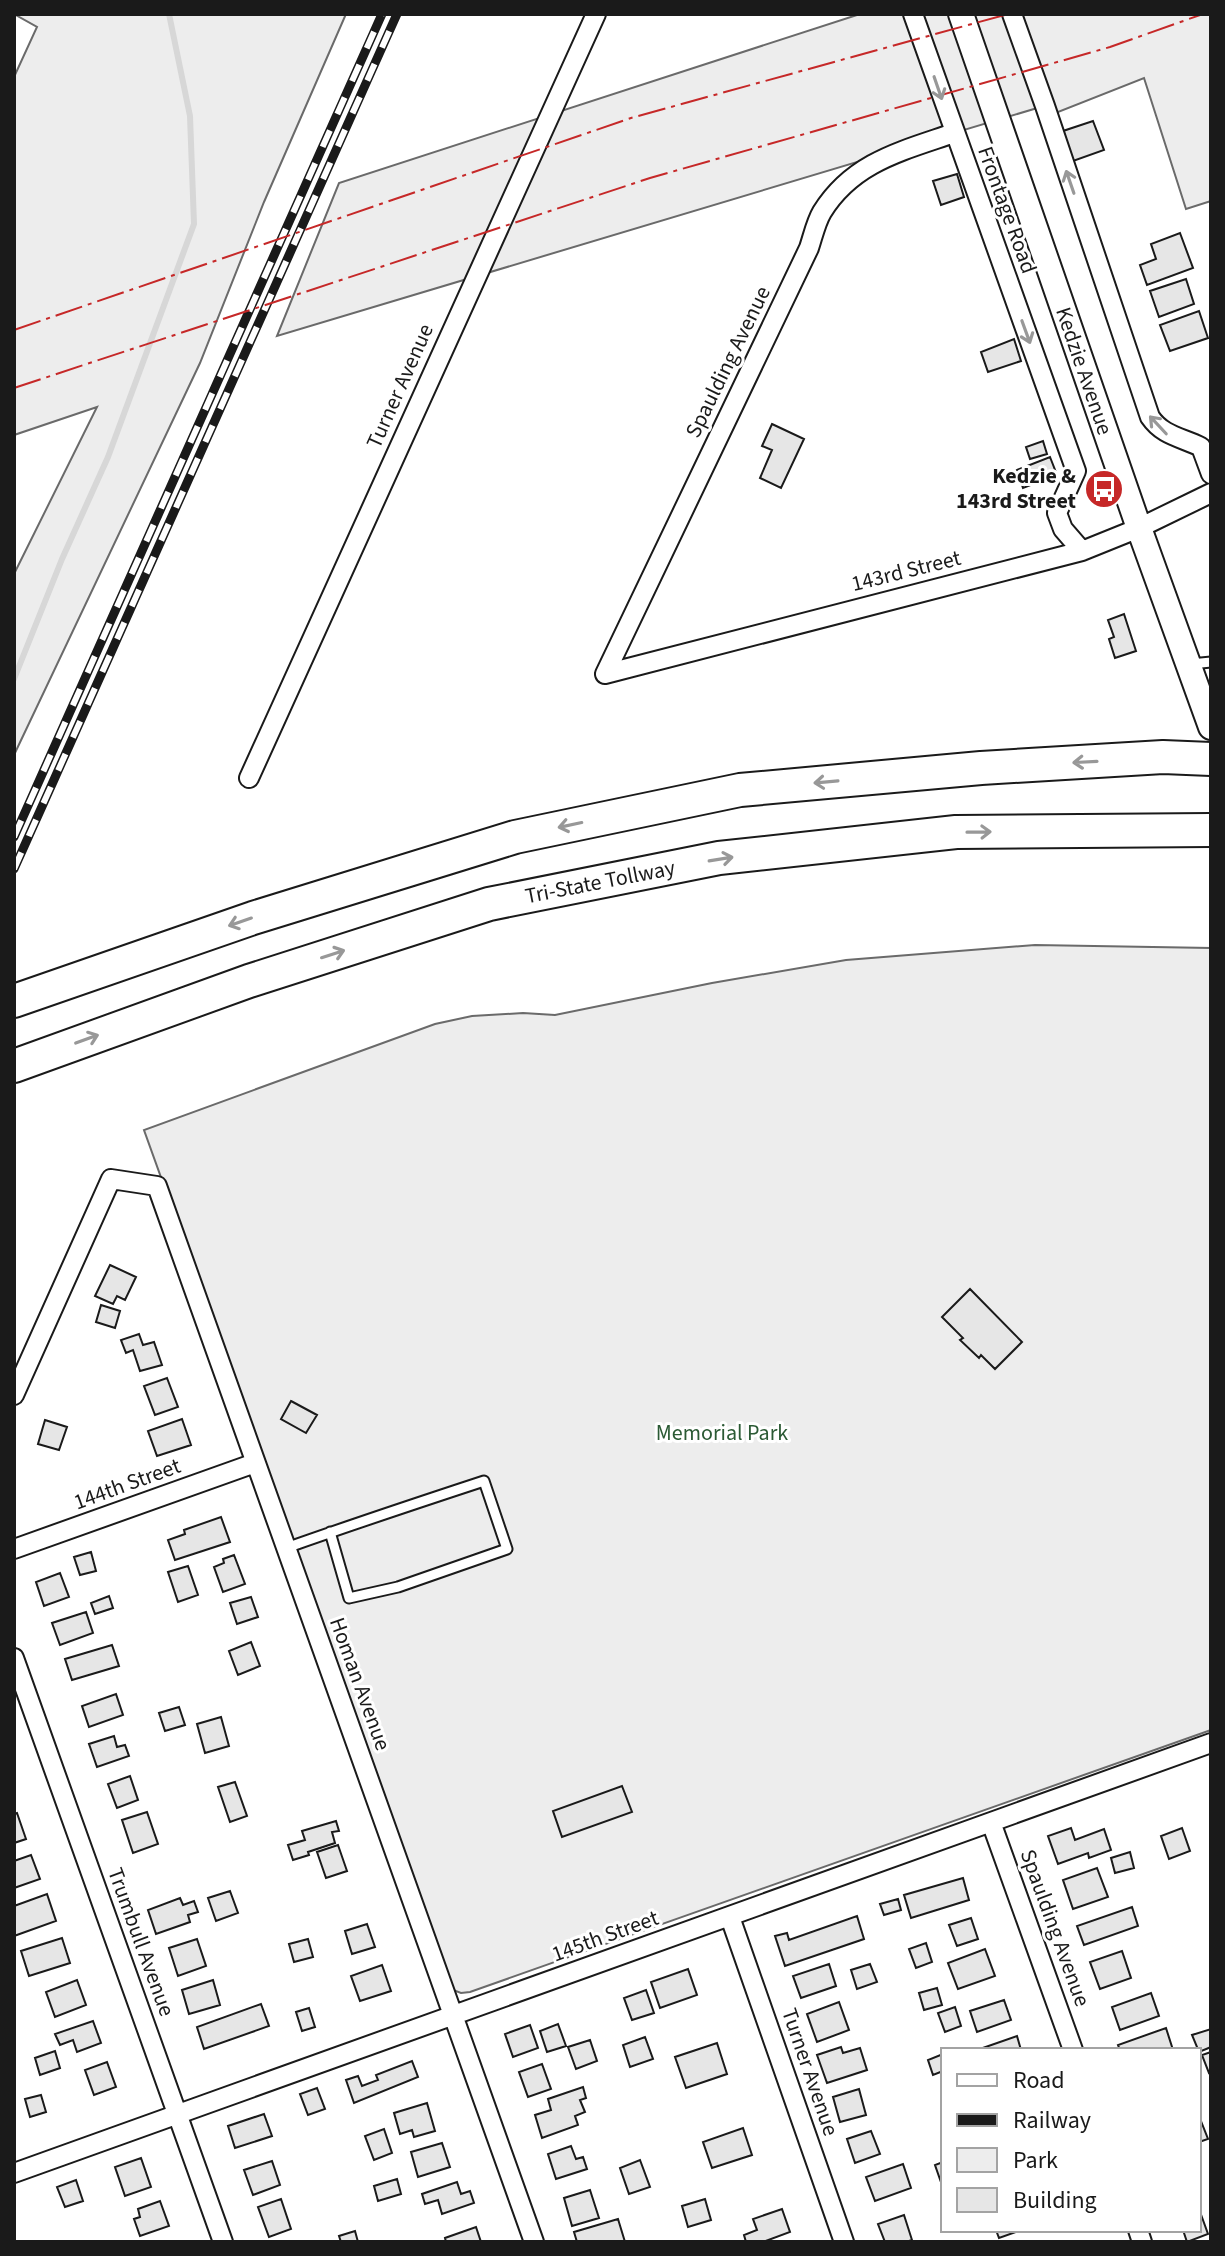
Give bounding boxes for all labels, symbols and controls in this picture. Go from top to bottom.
one-way arrow [932,75,947,100]
street label: Frontage Road [969,142,1045,278]
one-way arrow [1062,169,1077,194]
street label: Spaulding Avenue [677,281,779,443]
street label: Kedzie Avenue [1047,303,1121,439]
street label: Turner Avenue [358,319,442,453]
one-way arrow [1020,320,1034,344]
one-way arrow [1149,415,1168,435]
place label: Kedzie & 143rd Street [956,460,1077,517]
bus stop icon: Kedzie & 143rd Street [1083,468,1125,510]
street label: 143rd Street [848,542,965,600]
one-way arrow [1072,755,1099,770]
one-way arrow [813,774,840,789]
one-way arrow [558,818,583,833]
one-way arrow [965,824,992,840]
one-way arrow [707,850,733,865]
street label: Tri-State Tollway [522,852,678,912]
one-way arrow [228,915,253,930]
one-way arrow [319,946,345,961]
one-way arrow [74,1031,99,1046]
park label: Memorial Park [656,1417,788,1449]
street label: 144th Street [69,1450,185,1518]
street label: Homan Avenue [321,1613,399,1755]
street label: Spaulding Avenue [1012,1845,1098,2011]
street label: Trumbull Avenue [99,1863,183,2021]
street label: 145th Street [547,1902,663,1970]
street label: Turner Avenue [773,2004,847,2140]
legend [941,2048,1201,2232]
text: Road [1013,2063,1065,2098]
text: Railway [1013,2103,1091,2138]
text: Park [1013,2143,1058,2178]
text: Building [1013,2183,1097,2218]

